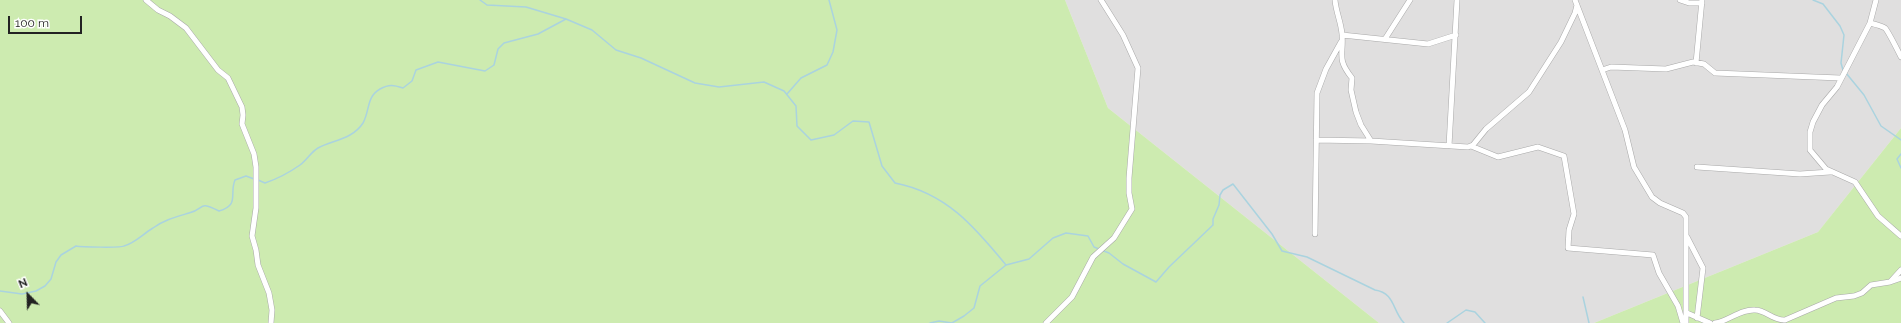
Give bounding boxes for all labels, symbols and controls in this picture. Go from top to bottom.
scale bar [10,8,84,34]
text: 100 m [15,16,49,30]
north arrow [8,275,48,315]
text: N [17,276,30,291]

